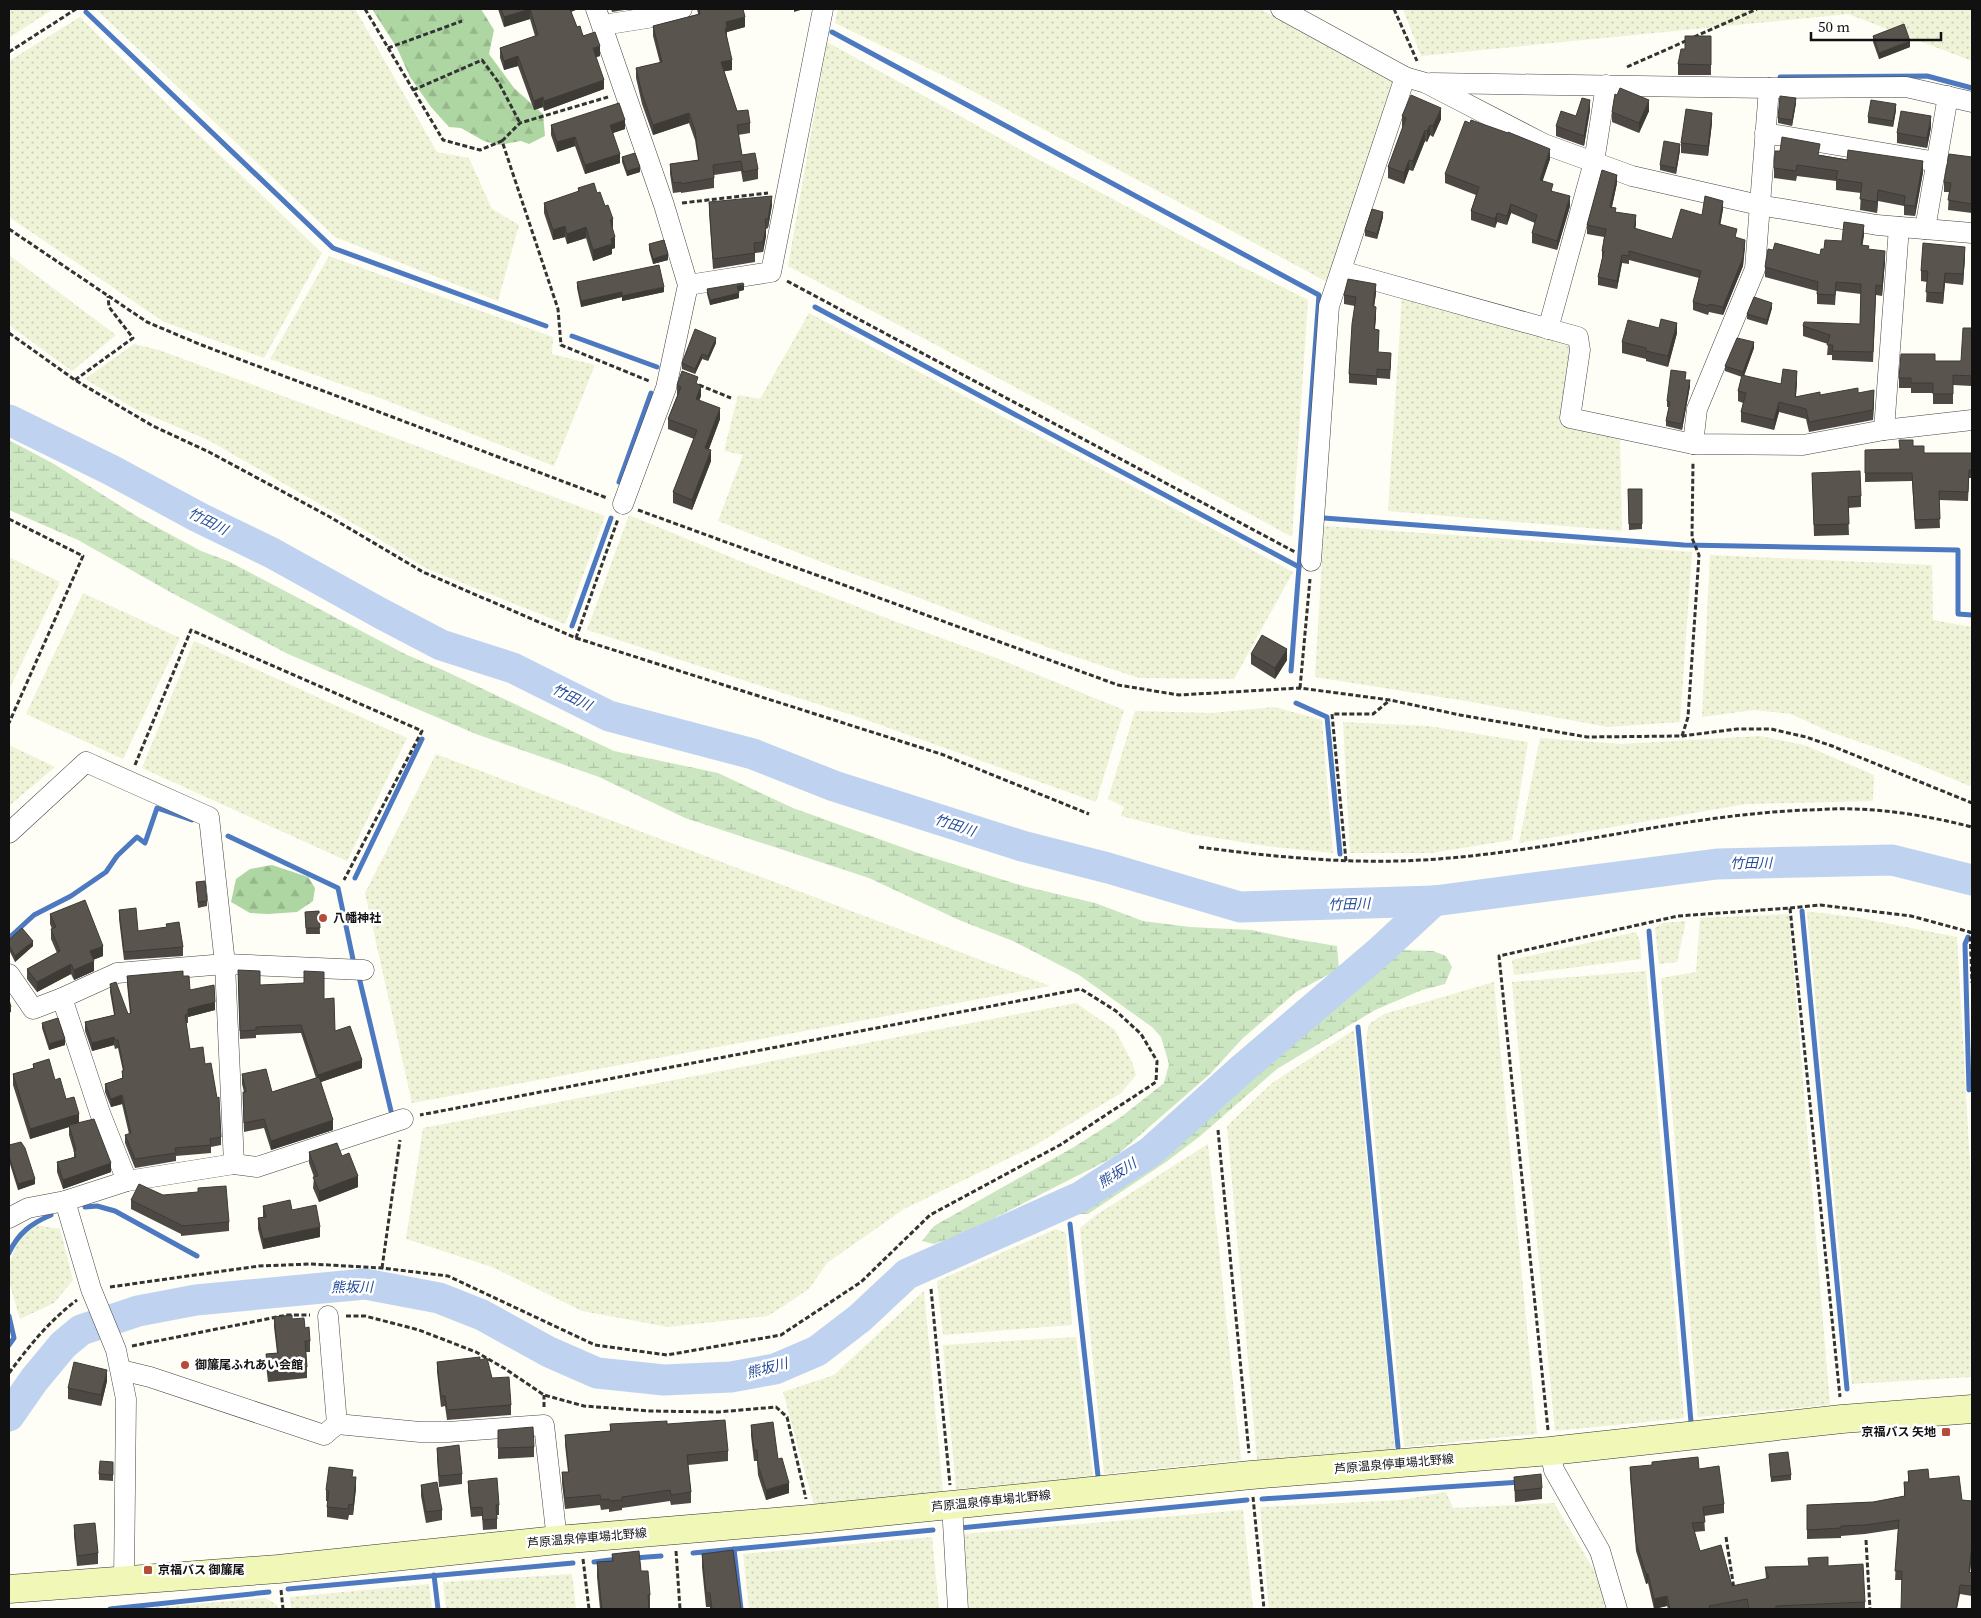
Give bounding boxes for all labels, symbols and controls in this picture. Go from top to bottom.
scale bar [1811,10,1941,42]
text: 50 m [1818,16,1850,37]
water label: 竹田川 [185,503,233,540]
water label: 竹田川 [549,679,597,716]
water label: 竹田川 [932,809,980,842]
water label: 竹田川 [1730,853,1774,873]
water label: 竹田川 [1328,893,1372,915]
place label: 八幡神社 [333,910,381,926]
marker: 八幡神社 [317,912,329,924]
water label: 熊坂川 [1094,1152,1142,1193]
water label: 熊坂川 [331,1277,375,1297]
water label: 熊坂川 [744,1352,792,1383]
place label: 御簾尾ふれあい会館 [195,1357,303,1373]
marker: 御簾尾ふれあい会館 [179,1359,191,1371]
place label: 京福バス 矢地 [1861,1424,1936,1440]
marker: 京福バス 矢地 [1940,1426,1952,1438]
street label: 芦原温泉停車場北野線 [1334,1451,1454,1477]
street label: 芦原温泉停車場北野線 [930,1487,1052,1515]
street label: 芦原温泉停車場北野線 [527,1525,647,1551]
place label: 京福バス 御簾尾 [158,1562,245,1578]
marker: 京福バス 御簾尾 [142,1564,154,1576]

